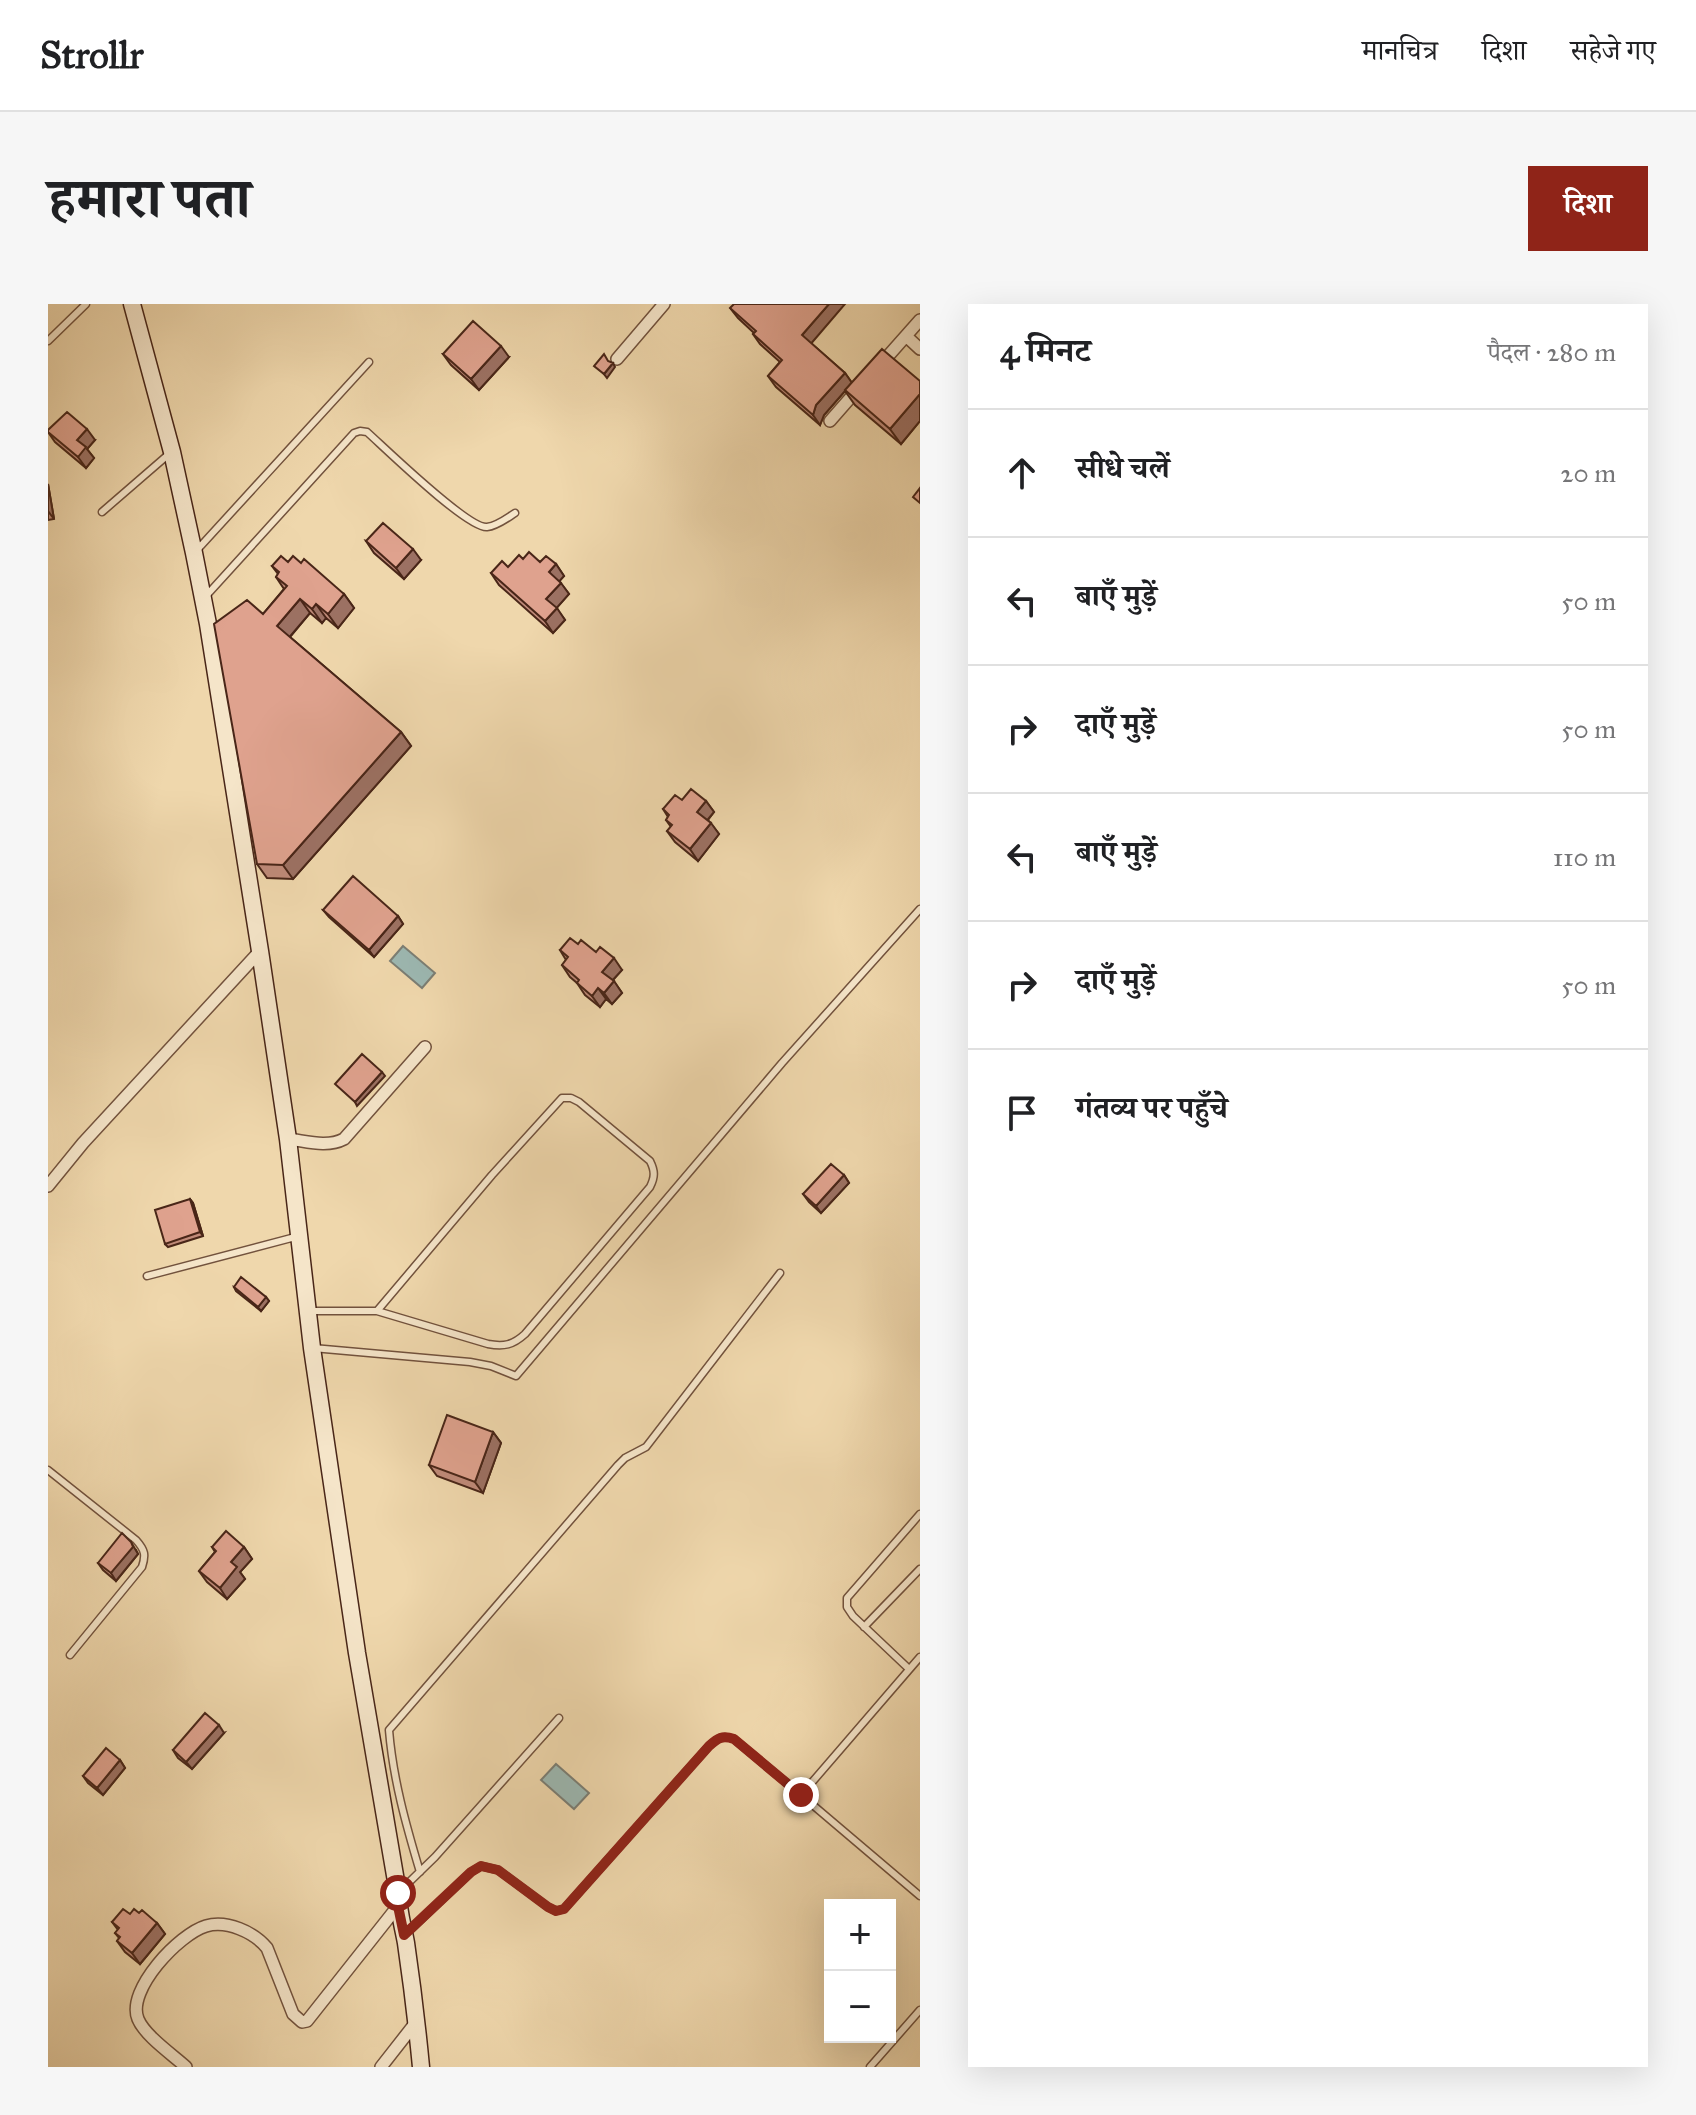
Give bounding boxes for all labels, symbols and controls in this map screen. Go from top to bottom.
text: Strollr [40,32,143,78]
text: मानचित्र [1362,33,1438,68]
text: दिशा [1482,33,1526,68]
text: सहेजे गए [1570,33,1656,68]
text: हमारा पता [48,164,251,232]
button: दिशा [1528,166,1648,251]
text: 4 मिनट [1000,330,1091,371]
text: पैदल · 280 m [1487,336,1616,368]
text: सीधे चलें [1076,450,1169,486]
icon: ahead [1000,451,1044,495]
text: 20 m [1561,457,1616,489]
text: बाएँ मुड़ें [1076,578,1157,614]
icon: left [1000,579,1044,623]
text: 50 m [1561,585,1616,617]
text: दाएँ मुड़ें [1076,706,1156,742]
icon: right [1000,707,1044,751]
text: 50 m [1561,713,1616,745]
text: बाएँ मुड़ें [1076,834,1157,870]
icon: left [1000,835,1044,879]
text: 110 m [1553,841,1616,873]
text: दाएँ मुड़ें [1076,962,1156,998]
icon: right [1000,963,1044,1007]
text: 50 m [1561,969,1616,1001]
text: गंतव्य पर पहुँचे [1076,1090,1228,1126]
icon: arrive [1000,1091,1044,1135]
route end [783,1777,819,1813]
route start [380,1875,416,1911]
map controls [824,1899,896,2043]
button: + [824,1899,896,1971]
button: − [824,1971,896,2043]

